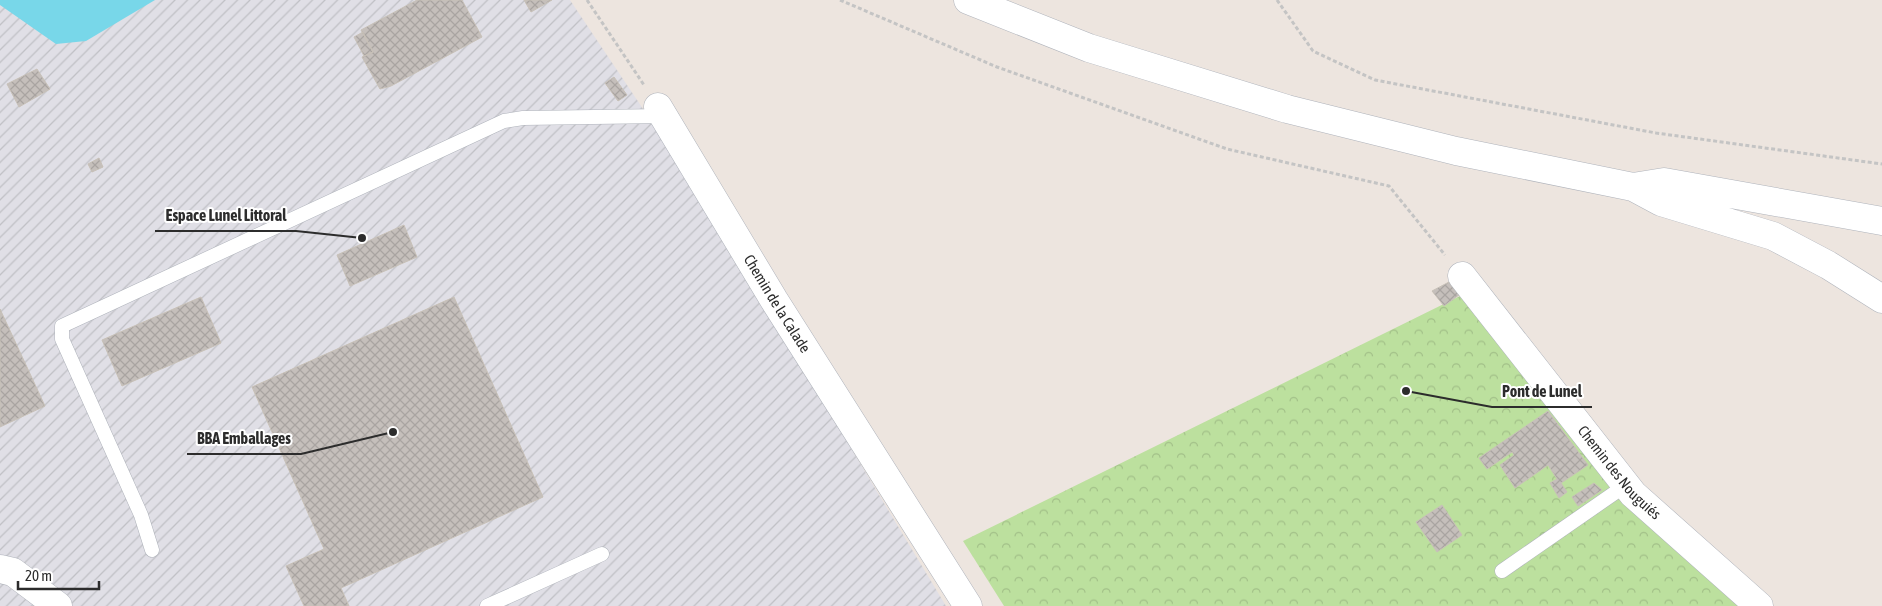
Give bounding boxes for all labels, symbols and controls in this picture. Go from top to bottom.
callout: Espace Lunel Littoral [155,200,296,231]
text: Espace Lunel Littoral [166,206,287,224]
street label: Chemin de la Calade [741,251,814,356]
callout: Pont de Lunel [1492,376,1592,407]
text: Pont de Lunel [1502,382,1583,400]
street label: Chemin des Nouguiés [1575,422,1664,523]
callout: BBA Emballages [187,423,301,454]
text: BBA Emballages [197,429,291,447]
scale bar [18,558,99,590]
text: 20 m [25,567,52,584]

